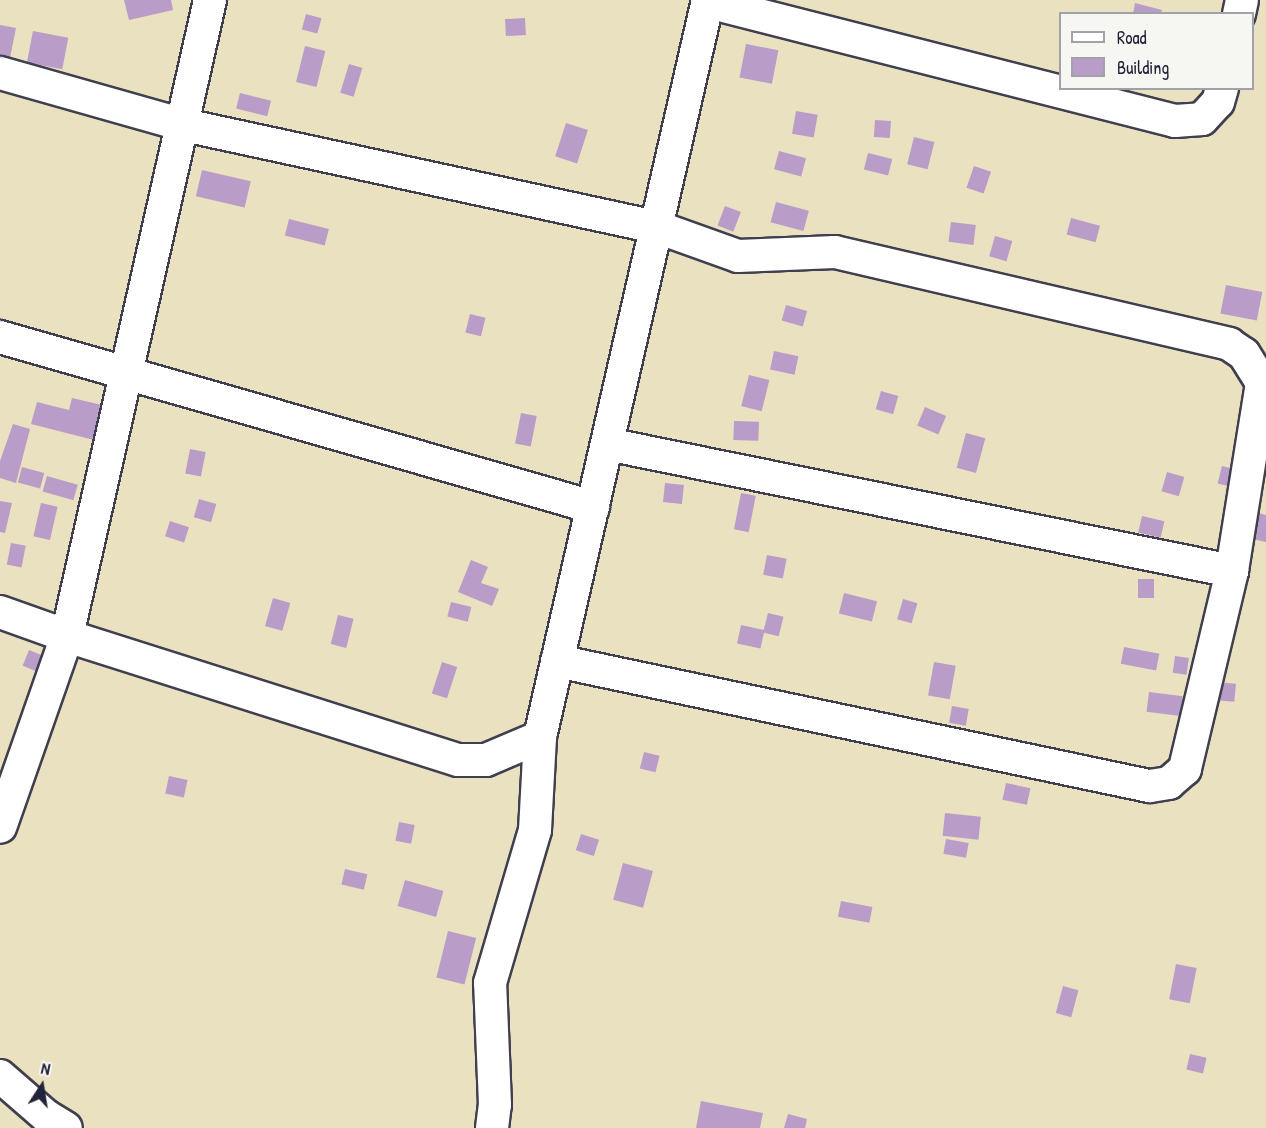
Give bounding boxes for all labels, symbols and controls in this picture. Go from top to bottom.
legend [1059,12,1254,90]
text: Road [1117,25,1147,50]
text: Building [1117,55,1169,80]
north arrow [12,1056,72,1116]
text: N [39,1057,52,1080]

